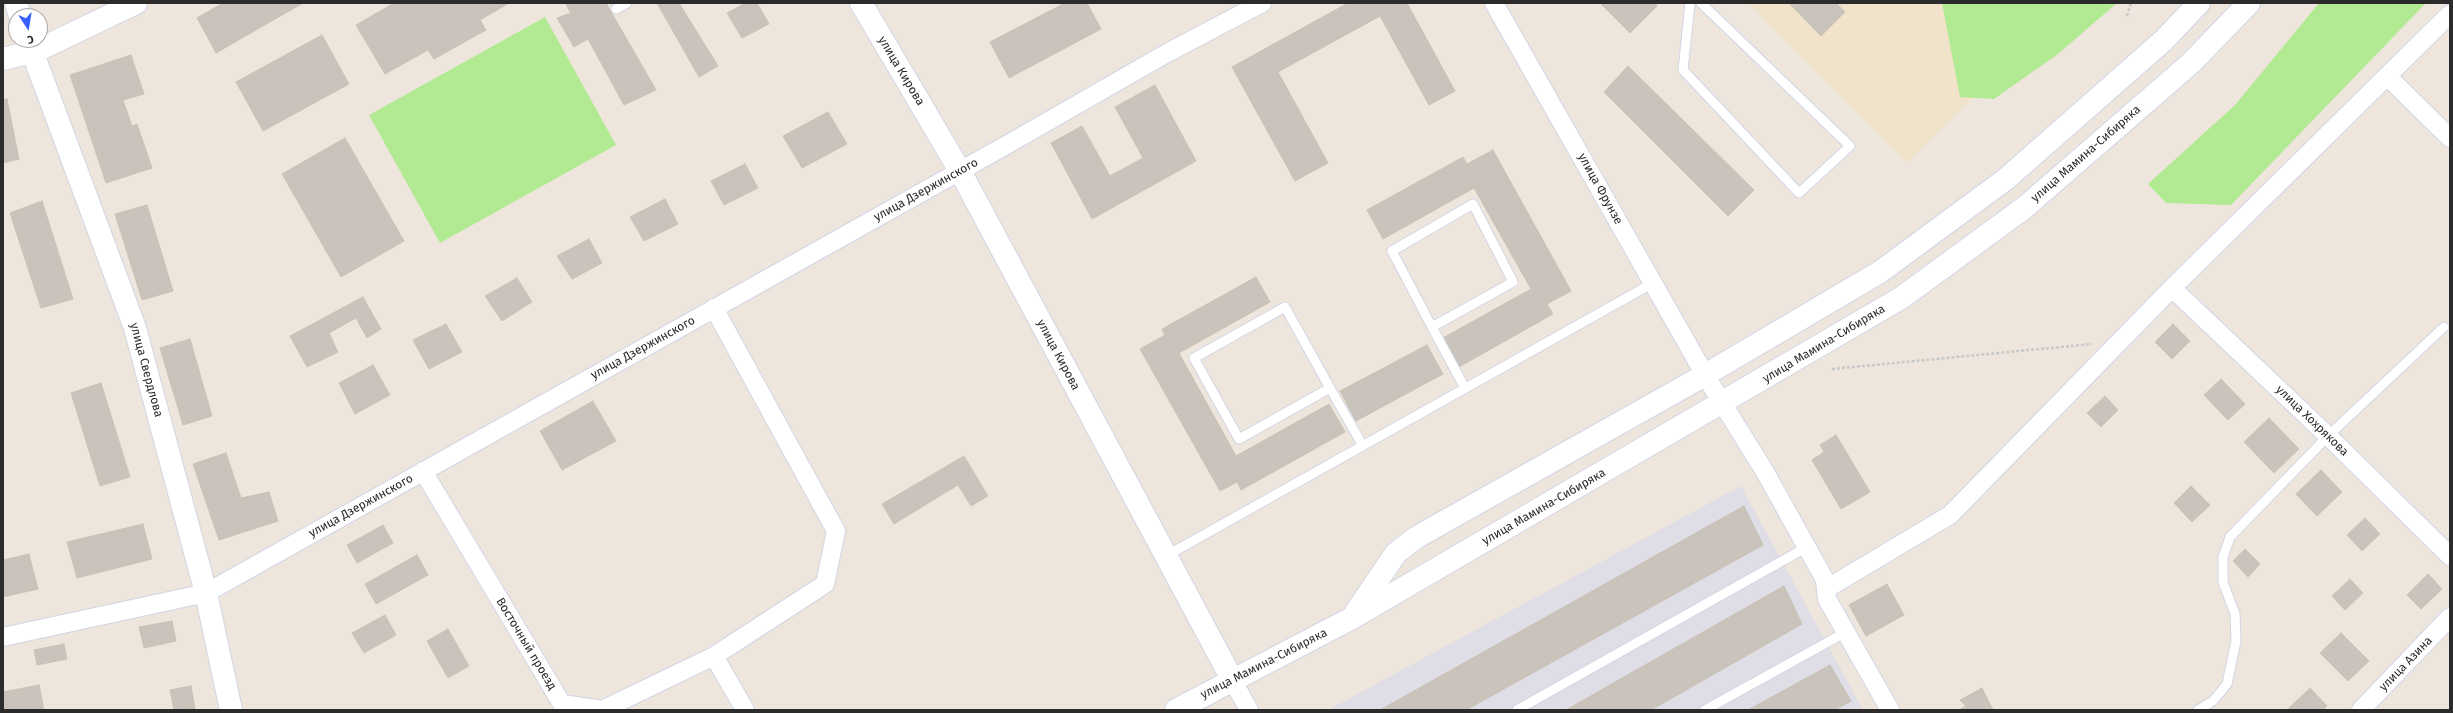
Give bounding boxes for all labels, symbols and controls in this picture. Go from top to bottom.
north arrow [8,8,48,48]
text: С [26,32,35,46]
street label: улица Кирова [875,34,927,108]
street label: улица Мамина-Сибиряка [2028,103,2144,205]
street label: улица Фрунзе [1575,151,1625,227]
street label: улица Дзержинского [871,155,981,225]
street label: улица Мамина-Сибиряка [1760,302,1888,386]
street label: улица Дзержинского [588,313,698,383]
street label: улица Кирова [1033,317,1083,393]
street label: улица Свердлова [126,321,166,419]
street label: улица Хохрякова [2273,383,2351,459]
street label: улица Мамина-Сибиряка [1480,466,1608,548]
street label: улица Дзержинского [306,471,416,541]
street label: Восточный проезд [493,595,559,693]
street label: улица Мамина-Сибиряка [1198,626,1330,702]
street label: улица Азина [2376,634,2436,694]

